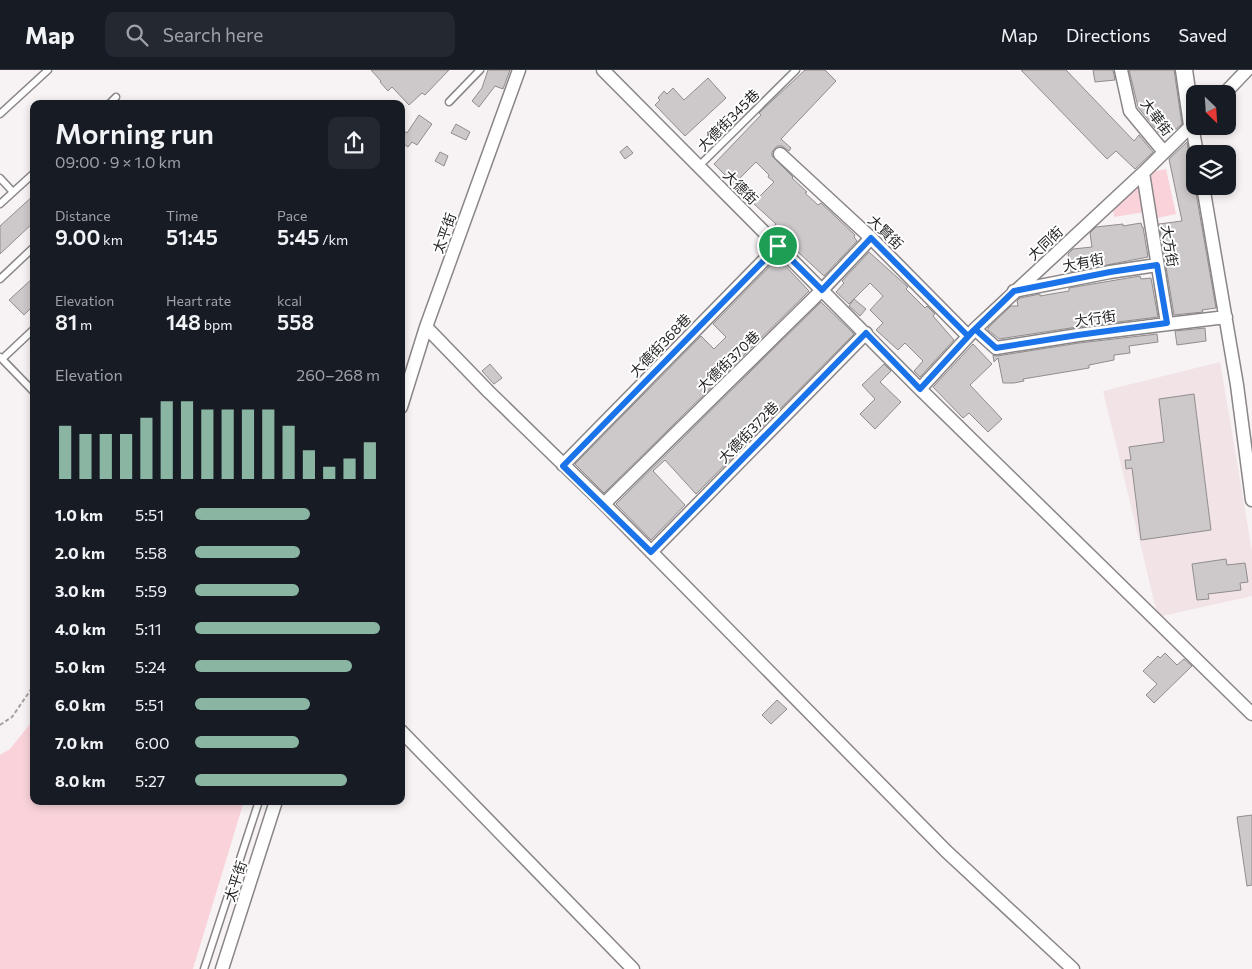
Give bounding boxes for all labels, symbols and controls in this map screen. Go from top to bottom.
search box [105,12,455,57]
text: Map [25,20,75,49]
icon: search [123,21,151,49]
text: Search here [163,23,263,46]
text: Map [1001,24,1038,46]
text: Directions [1066,24,1150,46]
text: Saved [1178,24,1227,46]
north arrow [1186,85,1236,135]
map controls [1186,85,1236,195]
street label: 大德街345巷 [694,86,762,154]
street label: 大華街 [1138,95,1176,139]
text: Morning run [55,116,214,150]
button: share [328,117,380,169]
button: layers [1186,145,1236,195]
text: 09:00 · 9 × 1.0 km [55,152,181,171]
street label: 大德街 [720,166,762,208]
text: Distance [55,207,111,224]
text: Time [166,207,198,224]
text: Pace [277,207,307,224]
street label: 太平街 [429,210,459,256]
street label: 大賢街 [865,211,907,253]
street label: 大同街 [1024,222,1066,264]
text: 9.00 [55,224,100,249]
text: 51:45 [166,224,218,249]
text: 5:45 [277,224,320,249]
street label: 大方街 [1158,224,1182,268]
pin [757,225,799,267]
text: km [100,231,123,248]
text: /km [320,231,348,248]
icon: arrive [764,232,792,260]
street label: 大有街 [1061,250,1105,274]
text: Elevation [55,292,114,309]
text: Heart rate [166,292,231,309]
text: kcal [277,292,302,309]
street label: 大行街 [1073,307,1117,329]
text: 81 [55,309,77,334]
text: 148 [166,309,201,334]
text: 558 [277,309,314,334]
street label: 大德街368巷 [626,310,694,380]
text: m [77,316,92,333]
text: bpm [201,316,233,333]
street label: 大德街370巷 [693,327,763,395]
text: Elevation [55,365,123,384]
text: 260–268 m [296,365,380,384]
street label: 大德街372巷 [714,398,782,466]
text: 1.0 km [55,505,103,524]
text: 5:51 [135,505,164,524]
text: 2.0 km [55,543,105,562]
text: 5:58 [135,543,167,562]
text: 3.0 km [55,581,105,600]
text: 5:59 [135,581,167,600]
text: 4.0 km [55,619,106,638]
text: 5:11 [135,619,162,638]
text: 5.0 km [55,657,105,676]
text: 5:24 [135,657,166,676]
text: 6.0 km [55,695,106,714]
text: 5:51 [135,695,164,714]
text: 7.0 km [55,733,103,752]
text: 6:00 [135,733,169,752]
text: 8.0 km [55,771,106,790]
text: 5:27 [135,771,165,790]
street label: 太平街 [220,858,250,904]

